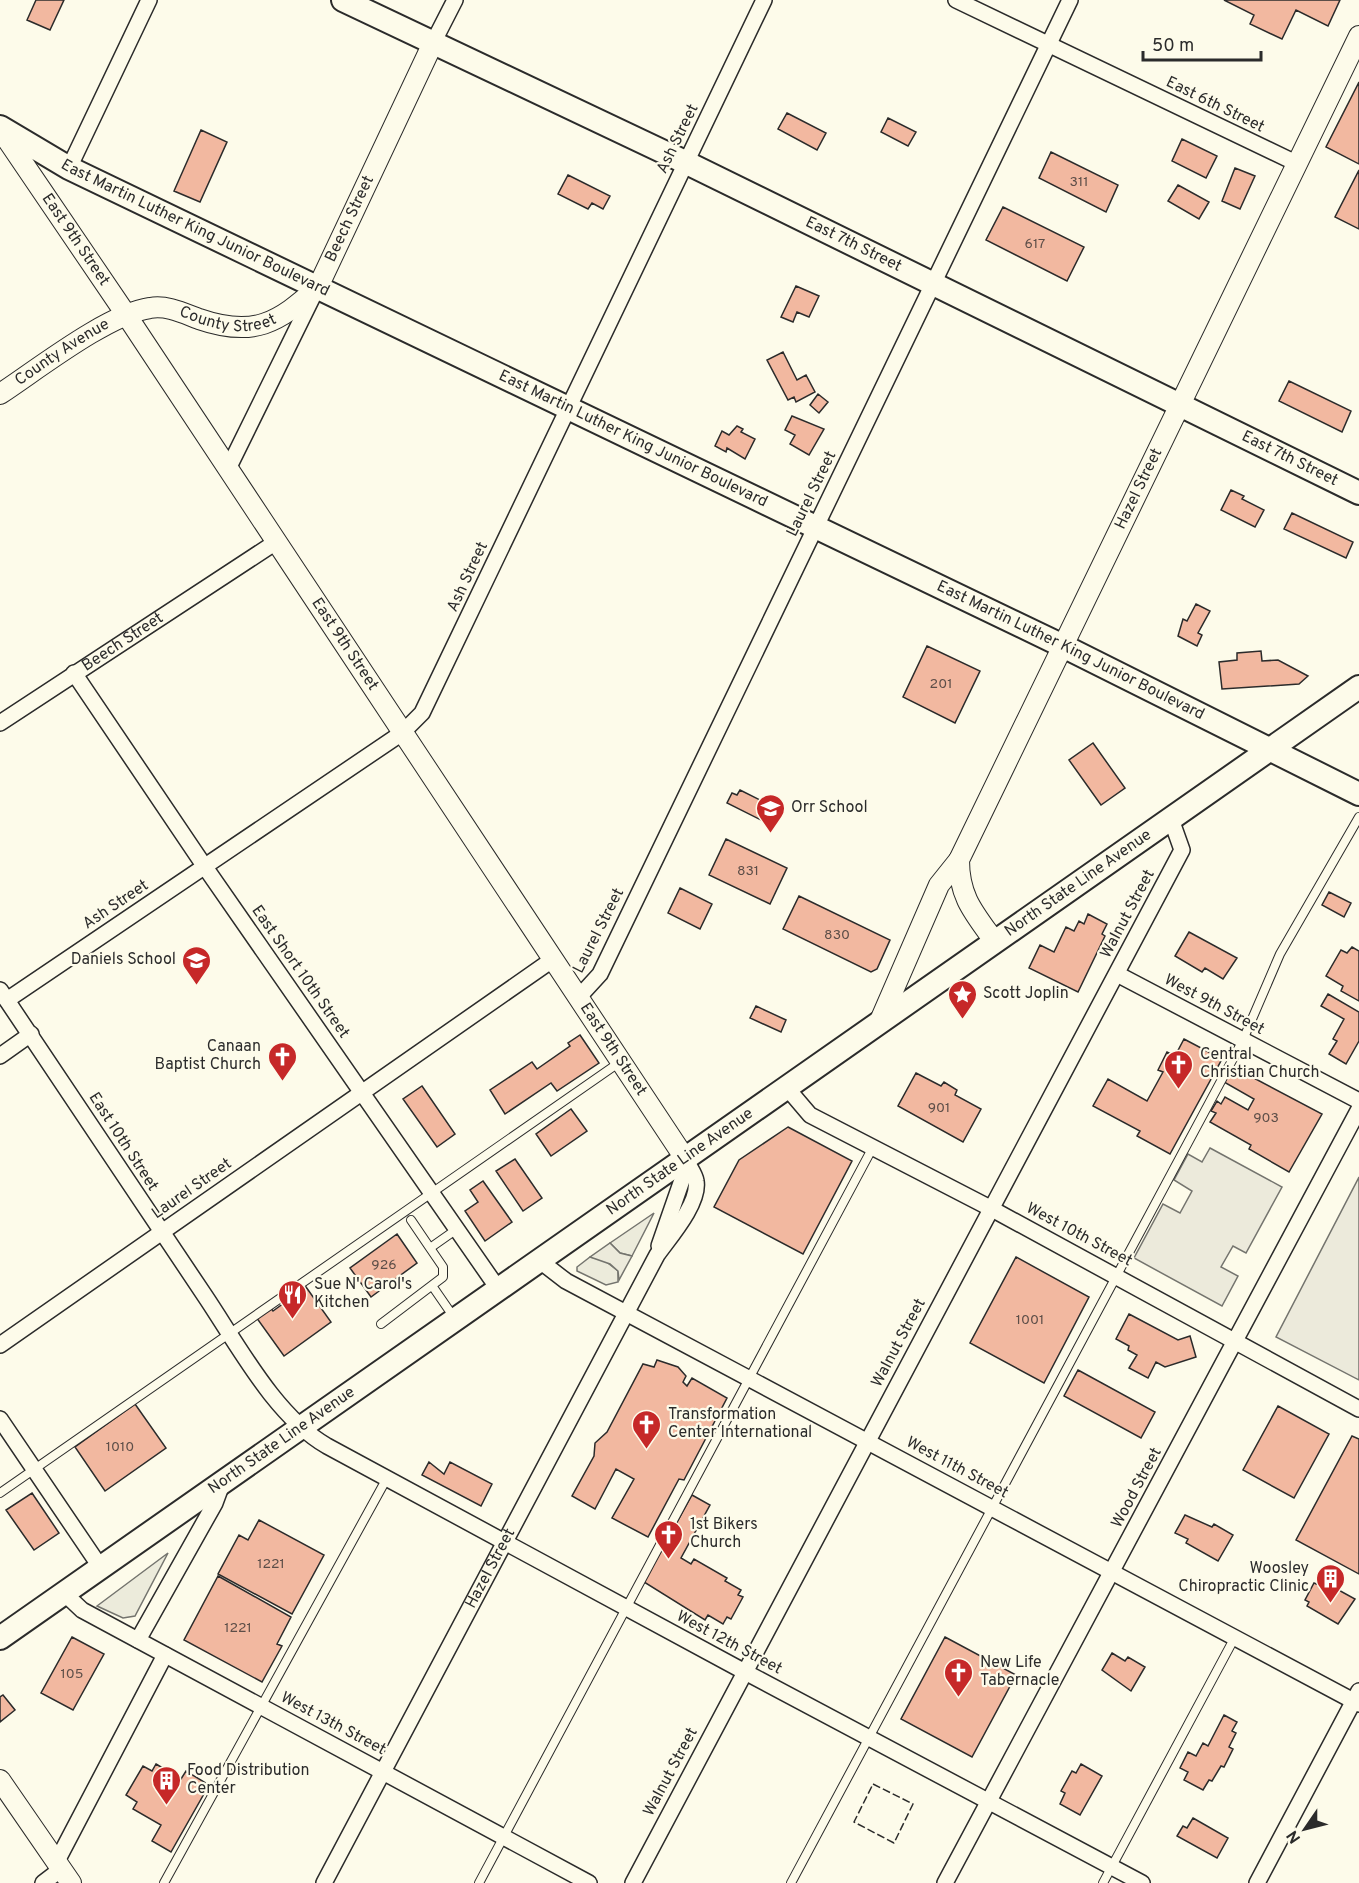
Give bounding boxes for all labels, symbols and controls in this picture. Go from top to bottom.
scale bar [1143,24,1262,62]
text: 50 m [1152,35,1194,58]
street label: East 6th Street [1162,73,1268,137]
street label: Ash Street [653,101,703,177]
street label: East Martin Luther King Junior Boulevard [57,155,333,302]
street label: Beech Street [321,173,379,266]
house number: 311 [1070,174,1088,191]
street label: East 9th Street [37,190,114,290]
street label: East 7th Street [802,213,905,277]
house number: 617 [1025,236,1045,253]
street label: County Street [176,302,280,337]
street label: County Avenue [11,315,113,391]
street label: East Martin Luther King Junior Boulevard [495,366,771,512]
street label: East 7th Street [1238,427,1341,491]
street label: Hazel Street [1111,445,1167,533]
street label: Laurel Street [783,448,841,540]
street label: Ash Street [443,539,493,615]
street label: East Martin Luther King Junior Boulevard [933,577,1208,725]
street label: East 9th Street [307,594,382,695]
street label: Beech Street [78,608,167,676]
house number: 201 [930,676,952,693]
school or university icon: Orr School [754,792,786,834]
place label: Orr School [791,798,868,818]
street label: North State Line Avenue [1001,825,1155,942]
house number: 831 [737,863,759,880]
street label: Walnut Street [1096,866,1160,962]
street label: Ash Street [79,876,153,934]
street label: Laurel Street [569,885,629,977]
street label: East Short 10th Street [247,902,353,1042]
house number: 830 [824,927,850,944]
school or university icon: Daniels School [181,944,213,986]
place label: Daniels School [71,950,176,970]
street label: West 9th Street [1160,970,1268,1040]
place icon: Scott Joplin [946,978,978,1020]
place label: Scott Joplin [983,984,1069,1004]
street label: East 9th Street [575,999,651,1100]
place label: Canaan Baptist Church [155,1037,261,1075]
church icon: Canaan Baptist Church [266,1040,298,1082]
place label: Central Christian Church [1200,1045,1320,1083]
church icon: Central Christian Church [1163,1048,1195,1090]
street label: East 10th Street [84,1089,162,1195]
house number: 901 [928,1100,950,1117]
street label: North State Line Avenue [603,1104,757,1220]
house number: 903 [1253,1110,1279,1127]
street label: Laurel Street [148,1154,236,1224]
street label: West 10th Street [1022,1199,1136,1271]
house number: 926 [371,1257,397,1274]
place label: Sue N' Carol's Kitchen [314,1275,412,1313]
restaurant icon: Sue N' Carol's Kitchen [277,1278,309,1320]
street label: Walnut Street [867,1295,931,1391]
house number: 1001 [1016,1312,1044,1329]
street label: North State Line Avenue [205,1383,359,1499]
place label: Transformation Center International [668,1405,812,1443]
church icon: Transformation Center International [631,1408,663,1450]
street label: West 11th Street [902,1433,1012,1503]
house number: 1010 [106,1439,134,1456]
street label: Wood Street [1107,1444,1167,1532]
place label: 1st Bikers Church [690,1515,758,1553]
church icon: 1st Bikers Church [653,1518,685,1560]
street label: Hazel Street [461,1525,520,1612]
house number: 1221 [257,1556,285,1573]
place label: Woosley Chiropractic Clinic [1178,1559,1309,1597]
building icon: Woosley Chiropractic Clinic [1314,1562,1346,1604]
street label: West 12th Street [673,1607,785,1679]
house number: 1221 [224,1620,252,1637]
place label: New Life Tabernacle [980,1653,1059,1691]
church icon: New Life Tabernacle [943,1656,975,1698]
house number: 105 [61,1666,83,1683]
street label: West 13th Street [277,1688,389,1760]
street label: Walnut Street [639,1724,703,1820]
place label: Food Distribution Center [187,1761,309,1799]
building icon: Food Distribution Center [150,1764,182,1806]
north arrow [1275,1799,1335,1859]
text: N [1283,1826,1306,1847]

